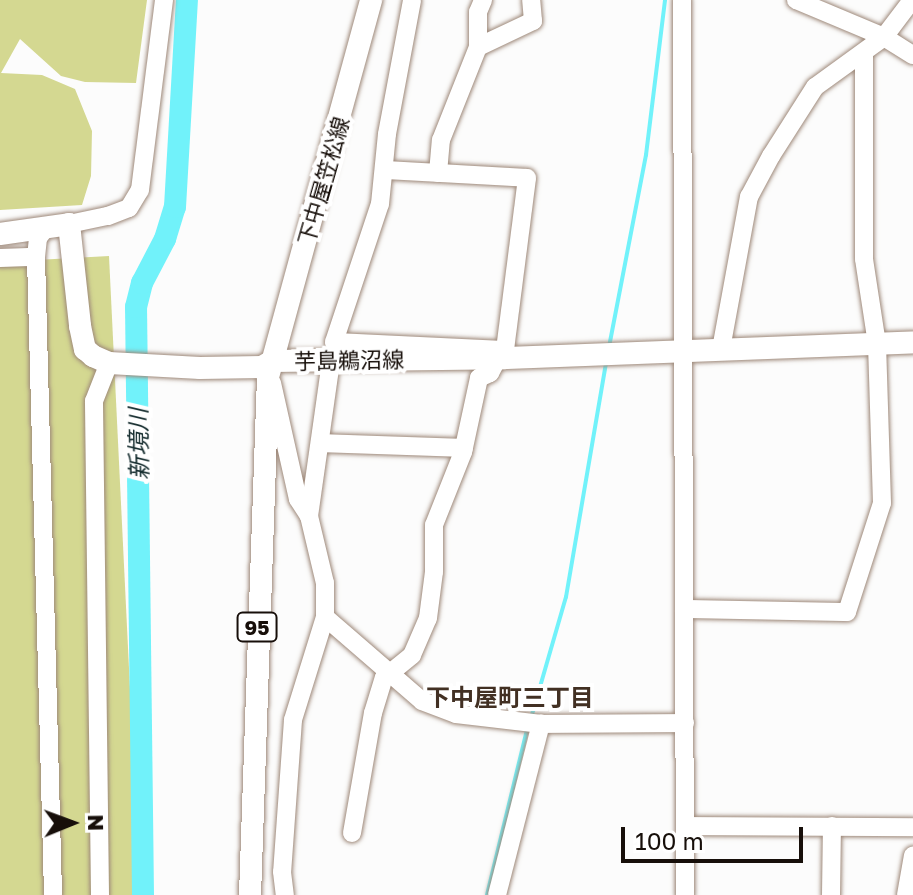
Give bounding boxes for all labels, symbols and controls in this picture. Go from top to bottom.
street label: 下中屋笠松線 [292,114,354,248]
street label: 芋島鵜沼線 [294,346,404,374]
water label: 新境川 [123,408,153,480]
road number: 95 [235,611,279,643]
district label: 下中屋町三丁目 [426,683,594,711]
north arrow [32,783,112,863]
scale bar [625,811,807,861]
text: N [83,814,110,831]
text: 100 m [635,826,704,855]

